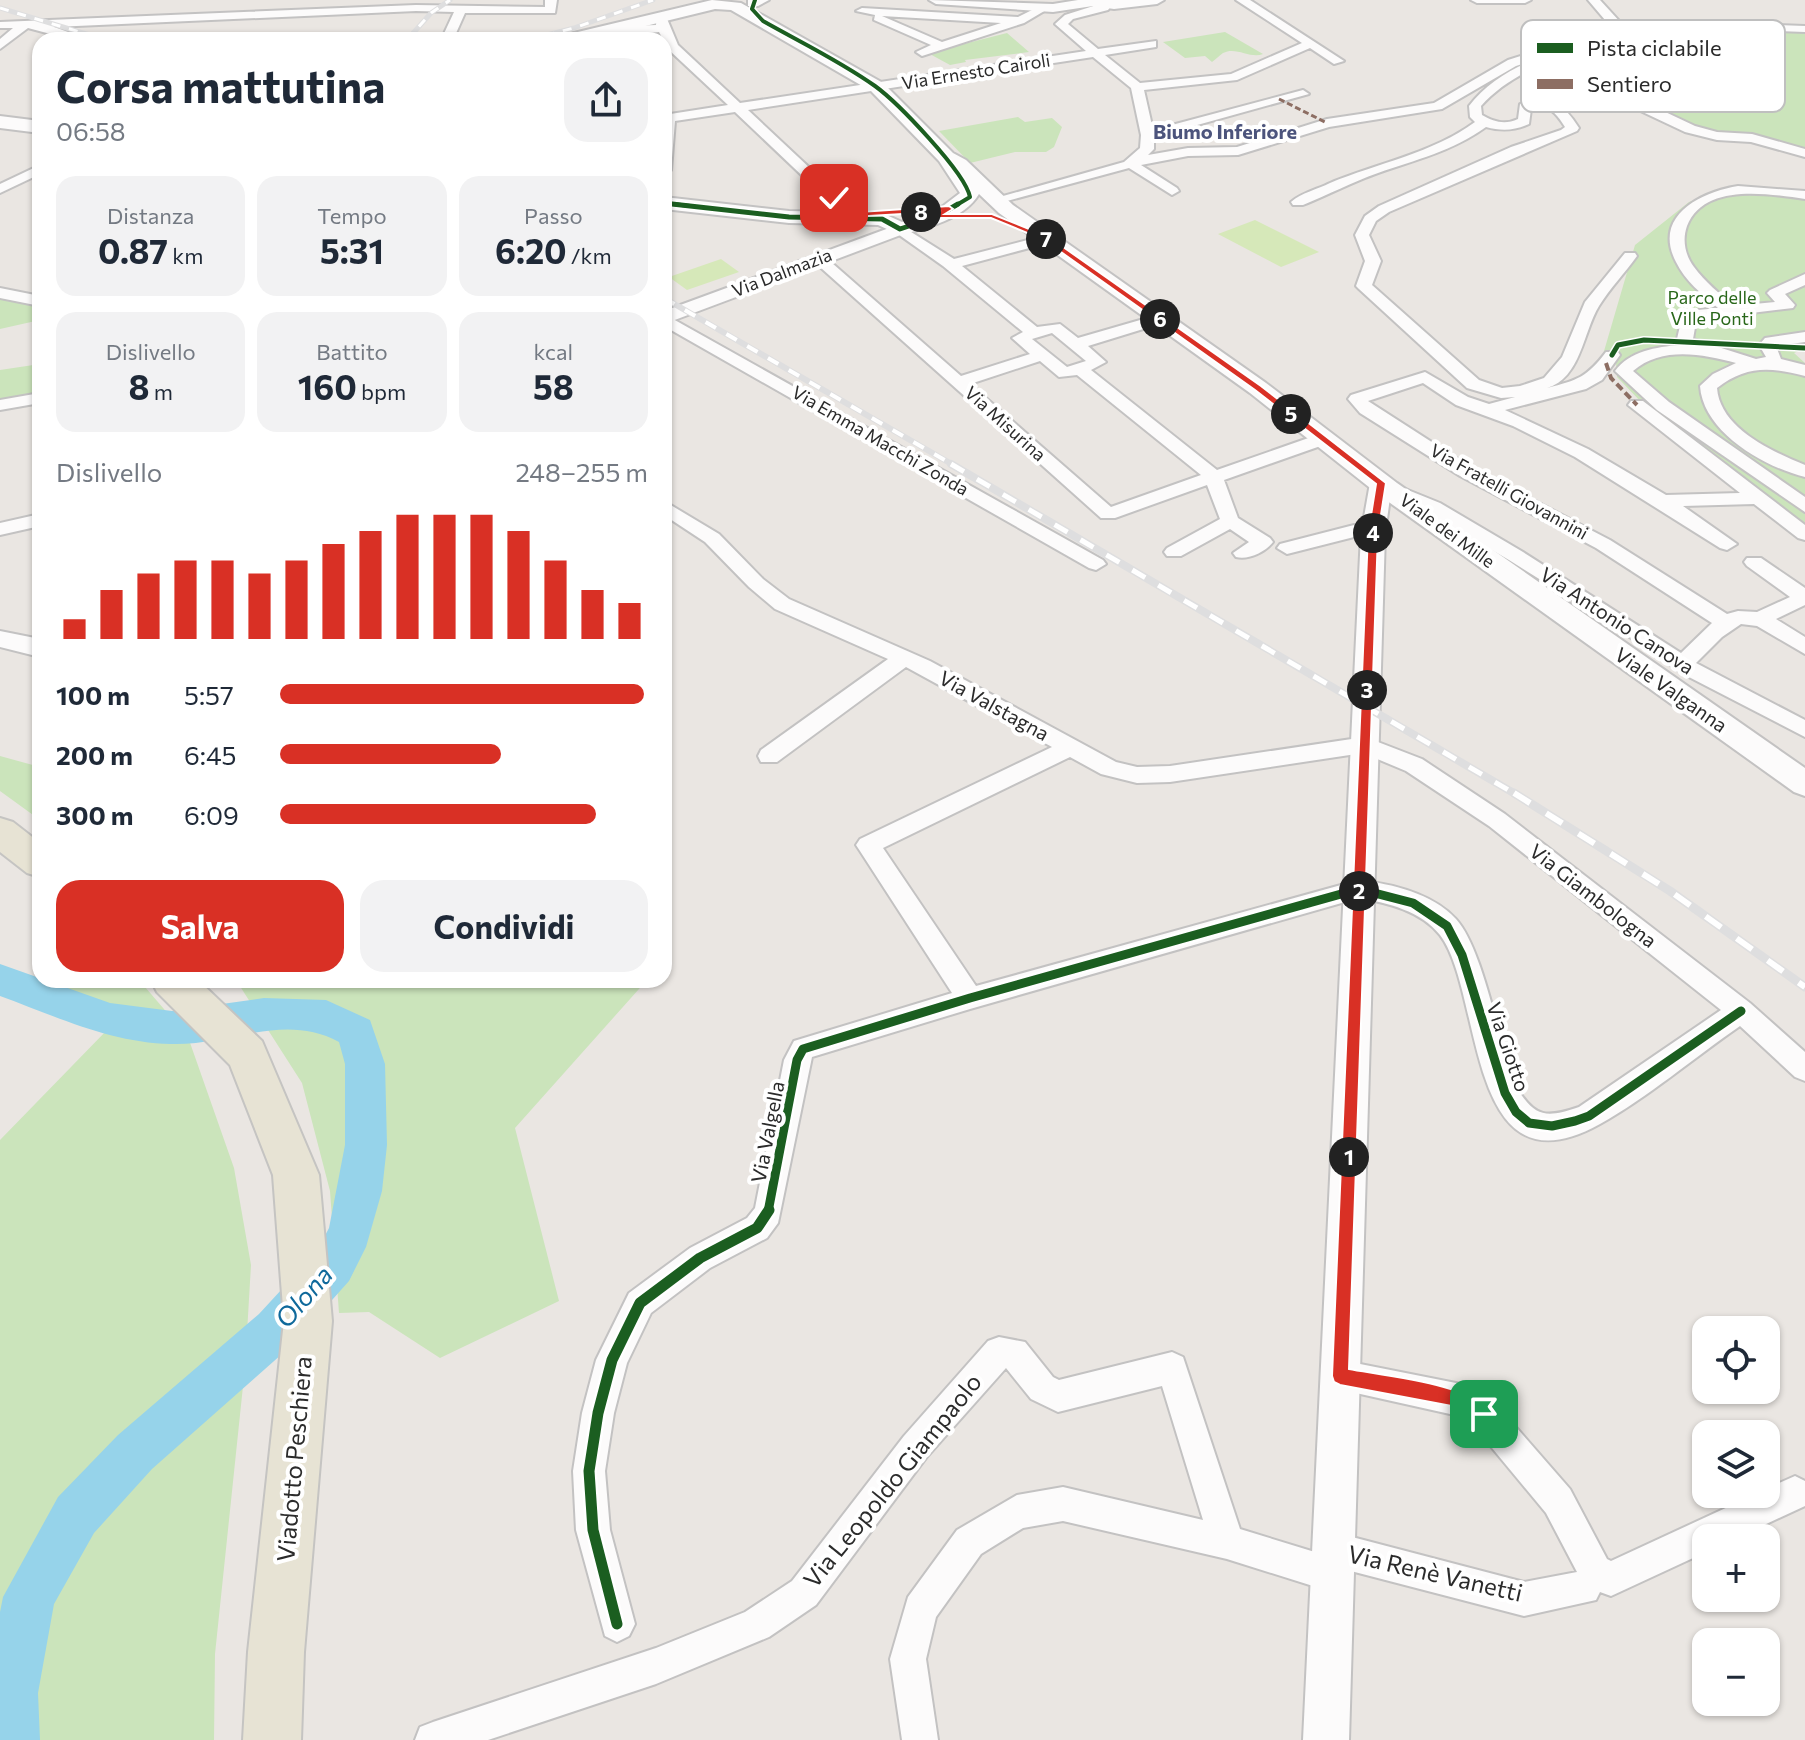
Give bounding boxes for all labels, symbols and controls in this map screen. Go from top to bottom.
legend [1521,20,1785,112]
text: Pista ciclabile [1587,34,1722,61]
street label: Via Ernesto Cairoli [900,48,1052,94]
text: Corsa mattutina [56,58,385,112]
button: share [564,58,648,142]
text: Sentiero [1587,70,1672,97]
text: 06:58 [56,115,126,146]
district label: Biumo Inferiore [1153,119,1297,143]
pin [800,164,868,232]
icon: check [812,176,856,220]
pin: 8 [901,192,941,232]
text: 8 [914,198,928,225]
text: Distanza [107,202,194,229]
text: Tempo [317,202,387,229]
text: Passo [524,202,583,229]
pin: 7 [1026,219,1066,259]
text: 7 [1040,225,1052,252]
text: 0.87 [98,229,168,271]
text: 5:31 [320,229,384,271]
text: 6:20 [495,229,567,271]
text: km [168,242,203,269]
text: /km [567,242,612,269]
street label: Via Dalmazia [729,243,835,301]
park label: Parco delle Ville Ponti [1667,286,1757,329]
pin: 6 [1140,299,1180,339]
text: 6 [1153,305,1167,332]
text: Dislivello [106,338,196,365]
text: Battito [316,338,388,365]
text: kcal [534,338,573,365]
text: 8 [128,365,149,407]
text: 160 [298,365,357,407]
text: 58 [533,365,574,407]
text: m [149,378,173,405]
text: bpm [357,378,406,405]
street label: Via Emma Macchi Zonda [788,380,973,500]
street label: Via Misurina [961,381,1051,465]
pin: 5 [1271,394,1311,434]
text: 5 [1285,400,1297,427]
street label: Via Fratelli Giovannini [1427,439,1592,544]
text: Dislivello [56,456,162,487]
text: 248–255 m [515,456,648,487]
street label: Viale dei Mille [1396,488,1500,572]
pin: 4 [1353,513,1393,553]
text: 4 [1366,519,1380,546]
street label: Via Antonio Canova [1536,561,1699,679]
street label: Viale Valganna [1611,642,1732,737]
street label: Via Valstagna [935,665,1054,745]
pin: 3 [1347,670,1387,710]
text: 3 [1361,676,1373,703]
text: 100 m [56,679,130,710]
text: 5:57 [184,679,234,710]
text: 200 m [56,739,133,770]
text: 6:45 [184,739,236,770]
text: 300 m [56,799,133,830]
text: 6:09 [184,799,239,830]
street label: Via Giambologna [1525,838,1662,952]
pin: 2 [1339,871,1379,911]
text: 2 [1353,877,1365,904]
button: Salva [56,880,344,972]
button: Condividi [360,880,648,972]
street label: Via Giotto [1482,999,1535,1095]
street label: Via Valgella [745,1079,789,1185]
pin: 1 [1329,1137,1369,1177]
text: 1 [1344,1143,1354,1170]
water label: Olona [268,1259,338,1333]
map controls [1692,1316,1780,1716]
button: locate [1692,1316,1780,1404]
street label: Viadotto Peschiera [270,1355,317,1563]
street label: Via Leopoldo Giampaolo [797,1367,987,1593]
pin [1450,1380,1518,1448]
icon: arrive [1462,1392,1506,1436]
button: layers [1692,1420,1780,1508]
button: + [1692,1524,1780,1612]
street label: Via Renè Vanetti [1345,1538,1526,1607]
button: − [1692,1628,1780,1716]

